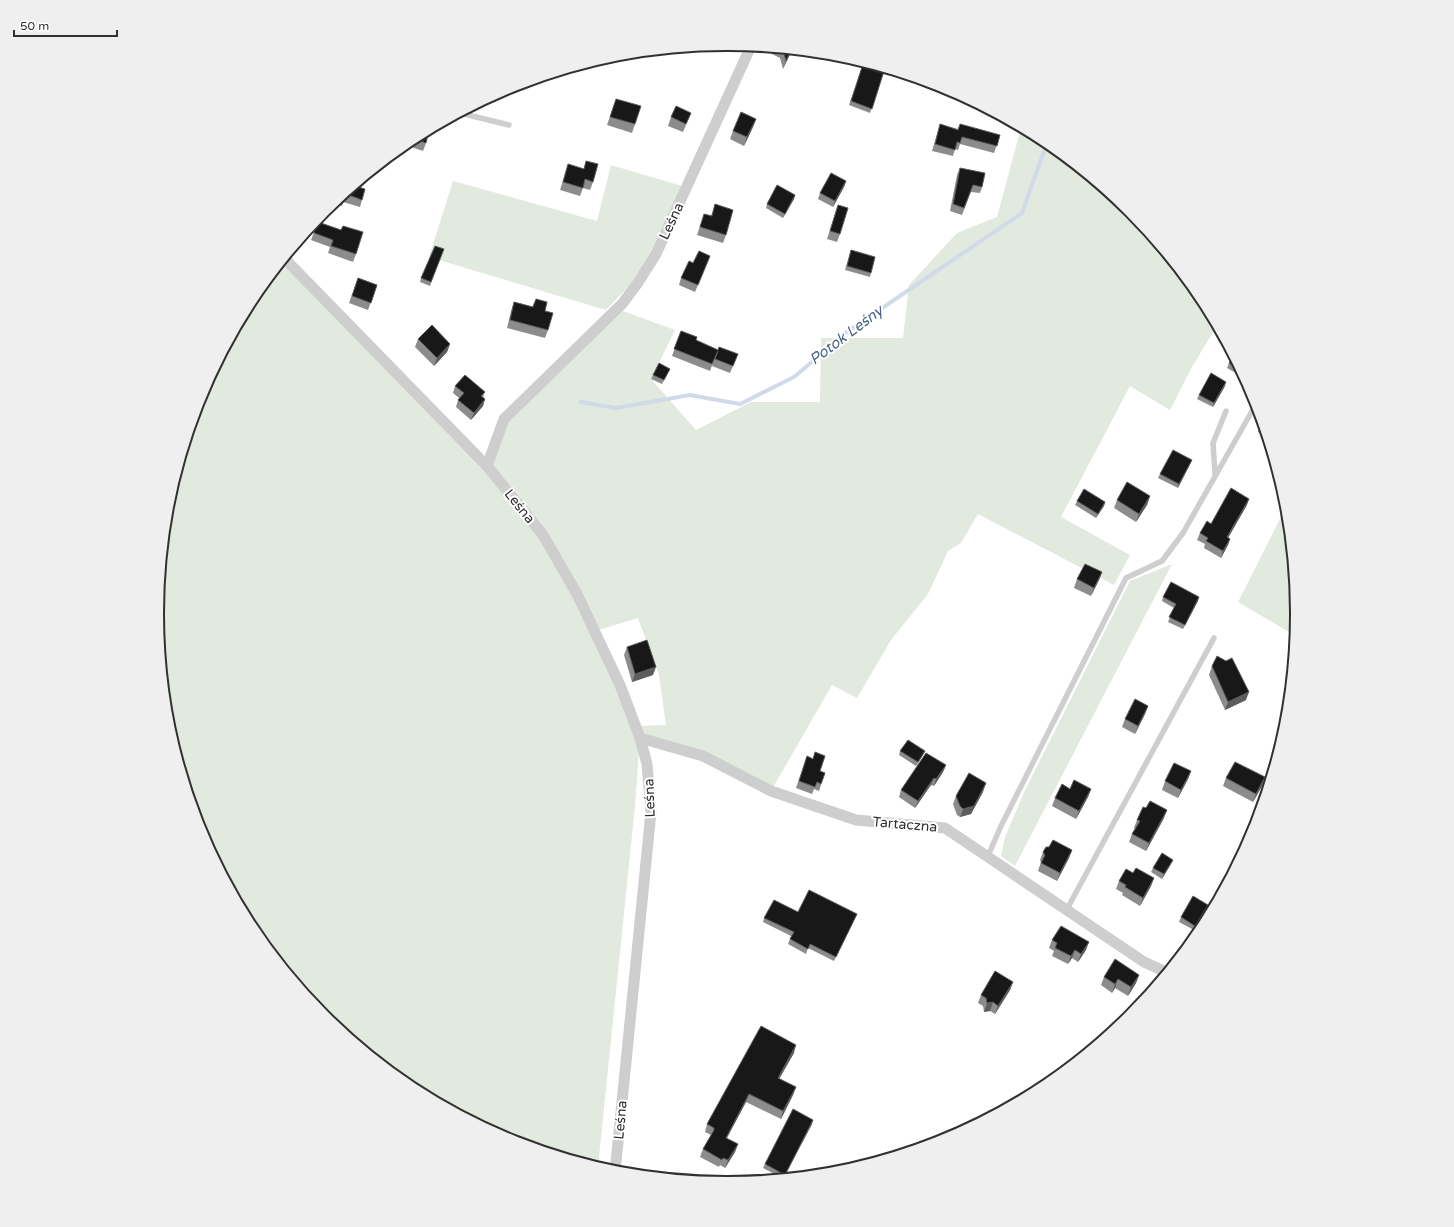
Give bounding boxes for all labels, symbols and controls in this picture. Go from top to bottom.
scale bar [14,12,117,38]
text: 50 m [20,19,49,33]
street label: Leśna [655,200,687,243]
water label: Potok Leśny [806,300,888,368]
street label: Leśna [501,486,539,527]
street label: Leśna [640,778,659,818]
street label: Tartaczna [872,813,938,836]
street label: Leśna [610,1100,631,1140]

